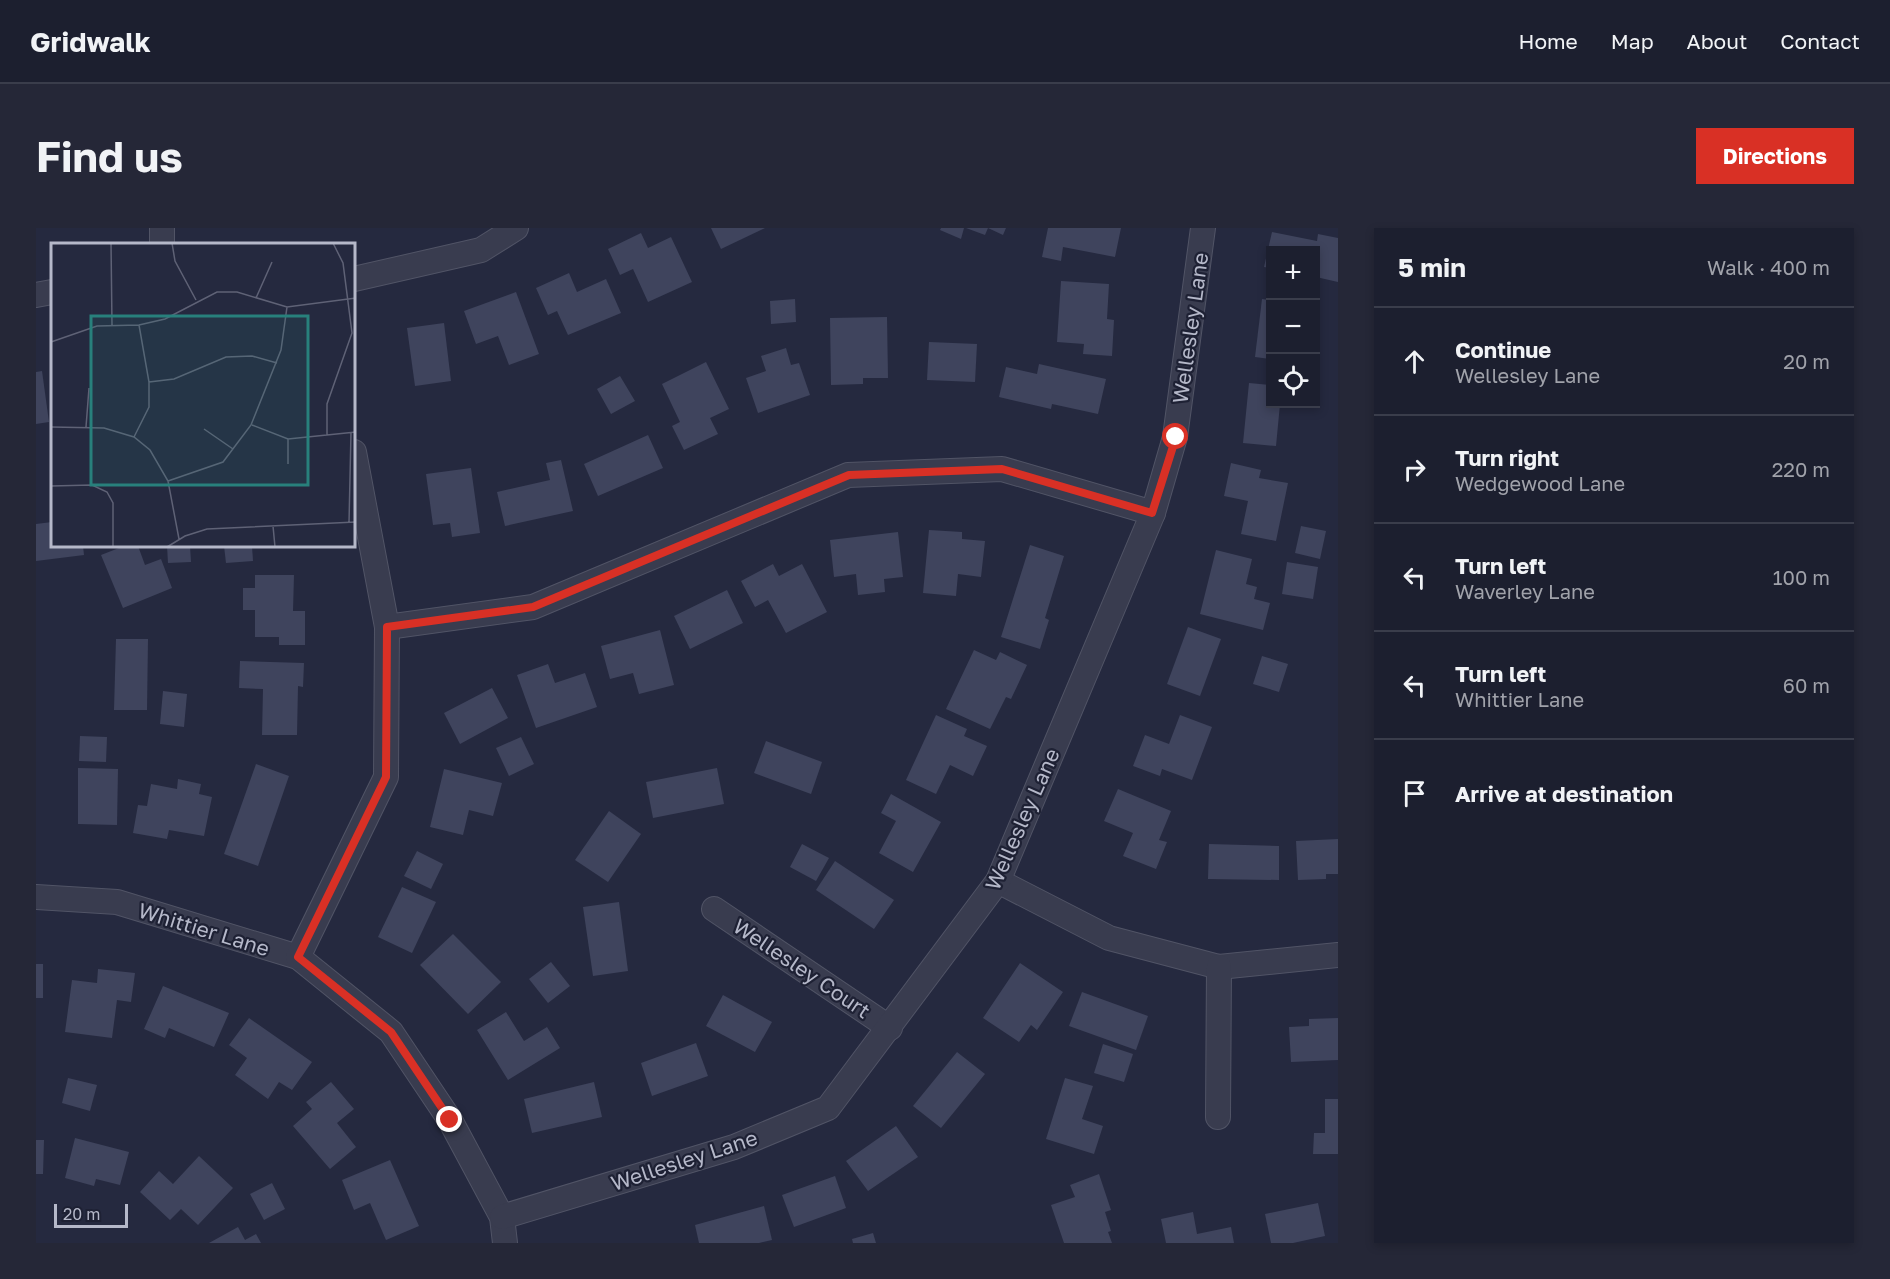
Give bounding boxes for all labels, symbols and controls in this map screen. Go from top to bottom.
text: Gridwalk [30,25,151,58]
text: Home [1518,28,1578,54]
text: Map [1611,28,1654,54]
text: About [1687,28,1747,54]
text: Contact [1780,28,1860,54]
button: Directions [1696,128,1854,184]
text: Find us [36,131,183,181]
inset map [51,243,356,548]
map controls [1266,246,1320,408]
button: + [1266,246,1320,300]
street label: Wellesley Lane [1167,251,1213,405]
text: 5 min [1398,252,1466,283]
text: Walk · 400 m [1707,255,1830,279]
button: − [1266,300,1320,354]
text: Continue [1455,336,1551,363]
icon: ahead [1398,345,1431,378]
text: 20 m [1783,349,1830,373]
button: locate [1266,354,1320,408]
text: Wellesley Lane [1455,363,1600,387]
route start [1162,423,1188,449]
text: Turn right [1455,444,1559,471]
icon: right [1398,453,1431,486]
text: 220 m [1772,457,1830,481]
text: Wedgewood Lane [1455,471,1625,495]
text: Turn left [1455,552,1546,579]
icon: left [1398,561,1431,594]
text: 100 m [1773,565,1830,589]
text: Waverley Lane [1455,579,1595,603]
text: Turn left [1455,660,1546,687]
icon: left [1398,669,1431,702]
text: 60 m [1783,673,1830,697]
text: Whittier Lane [1455,687,1584,711]
street label: Wellesley Lane [979,744,1065,894]
icon: arrive [1398,777,1431,810]
text: Arrive at destination [1455,780,1673,807]
street label: Whittier Lane [135,897,273,961]
street label: Wellesley Court [728,913,876,1023]
route end [436,1106,462,1132]
street label: Wellesley Lane [607,1124,761,1196]
scale bar [54,1201,128,1228]
text: 20 m [63,1204,100,1224]

